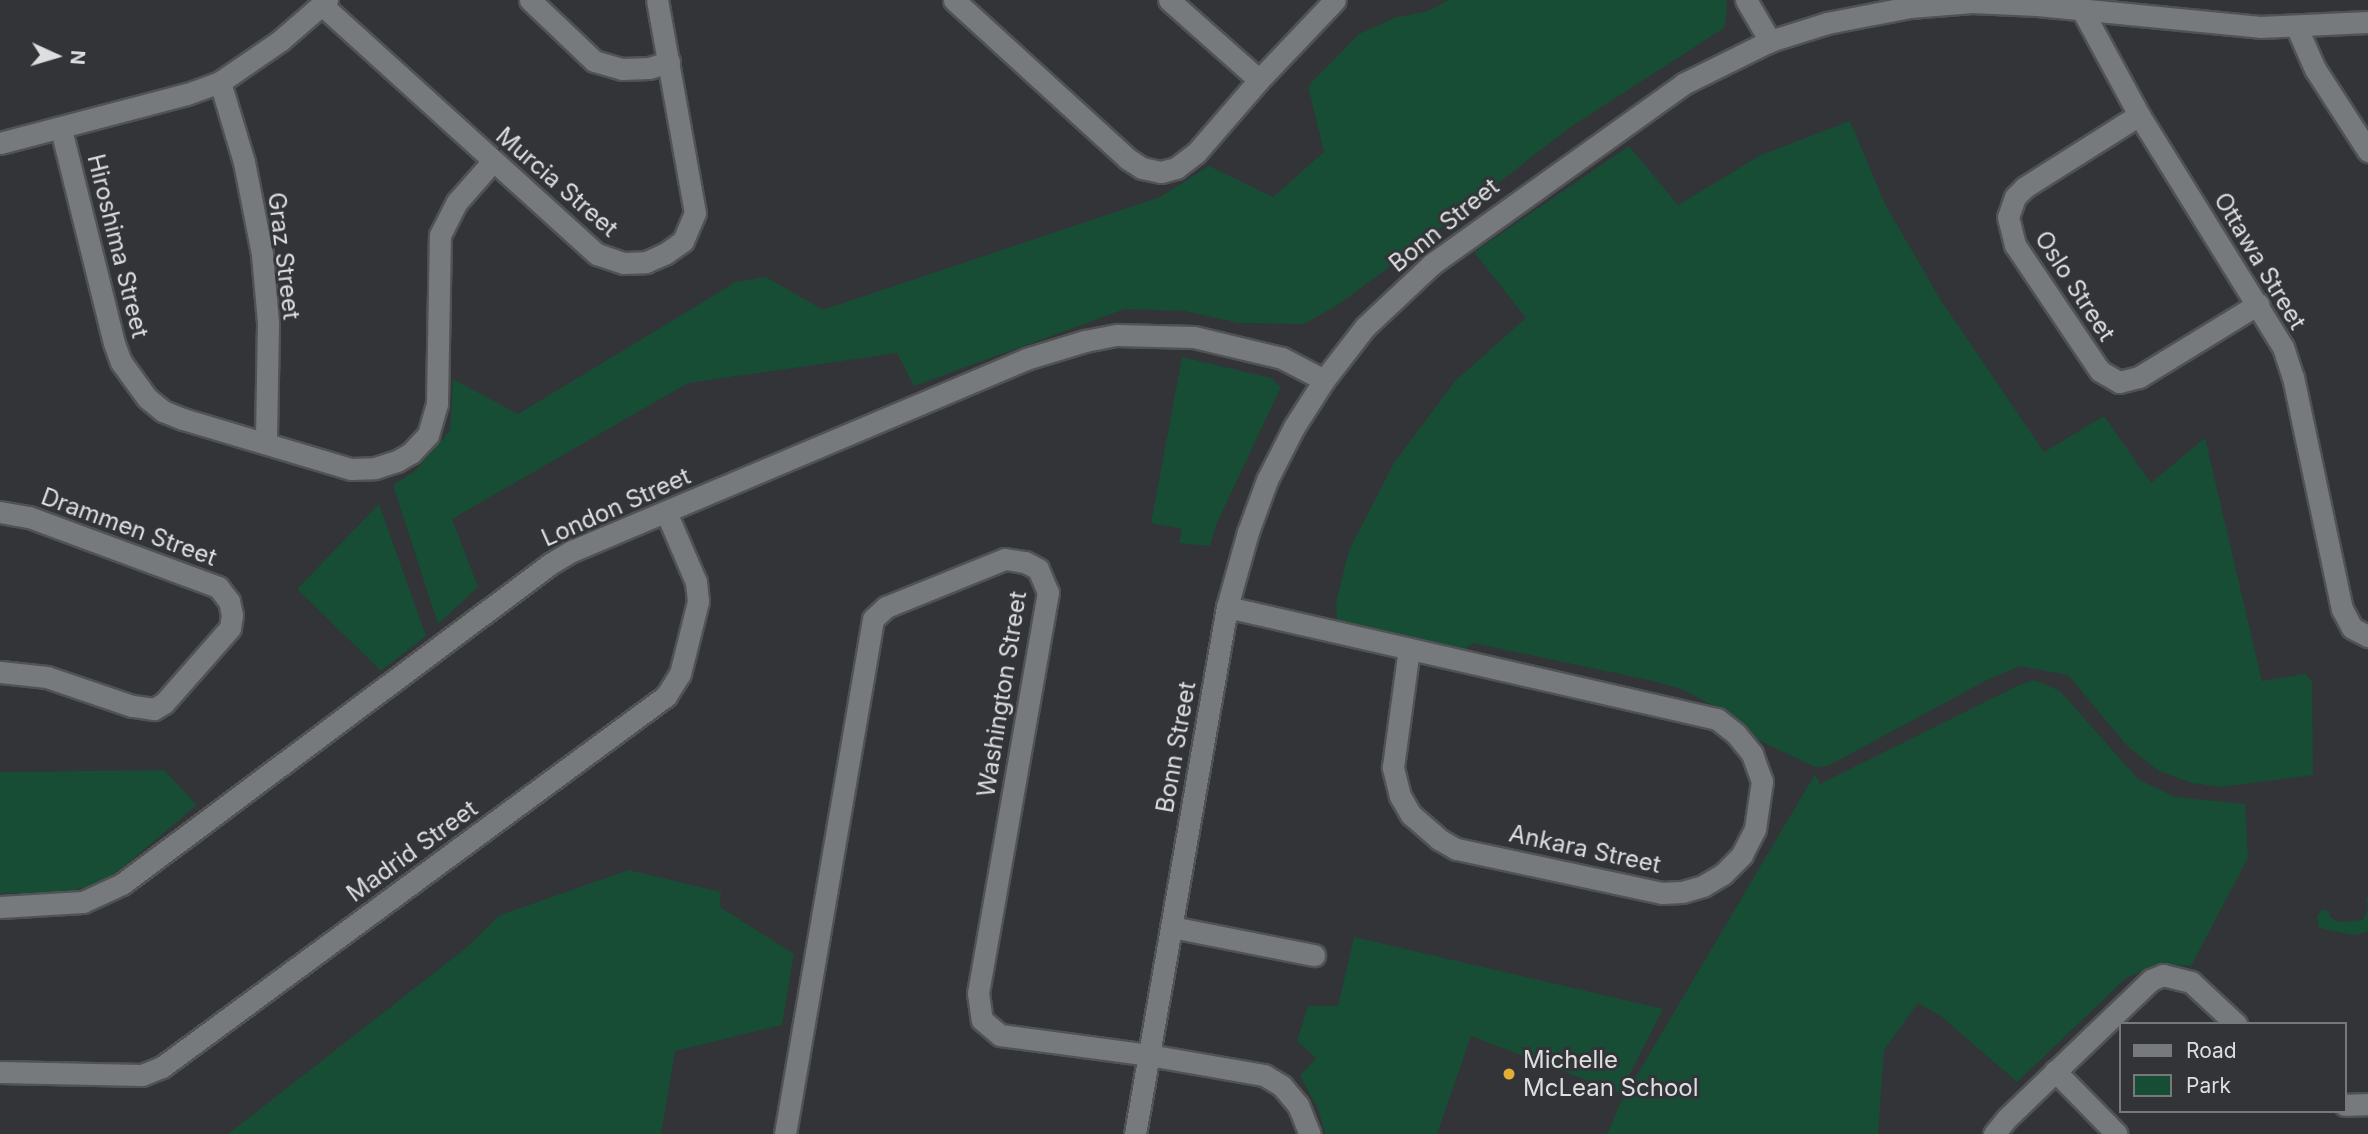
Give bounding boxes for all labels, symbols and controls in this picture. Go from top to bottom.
north arrow [21,21,91,91]
text: N [65,49,89,66]
street label: Murcia Street [490,121,624,243]
street label: Hiroshima Street [81,151,155,341]
street label: Bonn Street [1383,172,1505,278]
street label: Ottawa Street [2208,187,2312,335]
street label: Graz Street [262,191,306,321]
street label: Oslo Street [2029,225,2121,347]
street label: London Street [537,461,695,553]
street label: Drammen Street [37,482,221,572]
street label: Washington Street [971,589,1033,799]
street label: Bonn Street [1150,679,1202,815]
street label: Madrid Street [341,794,483,908]
street label: Ankara Street [1507,819,1663,879]
legend [2120,1022,2347,1113]
text: Road [2186,1038,2237,1063]
place label: Michelle McLean School [1523,1046,1698,1102]
marker: Michelle McLean School [1501,1066,1517,1082]
text: Park [2186,1073,2231,1098]

